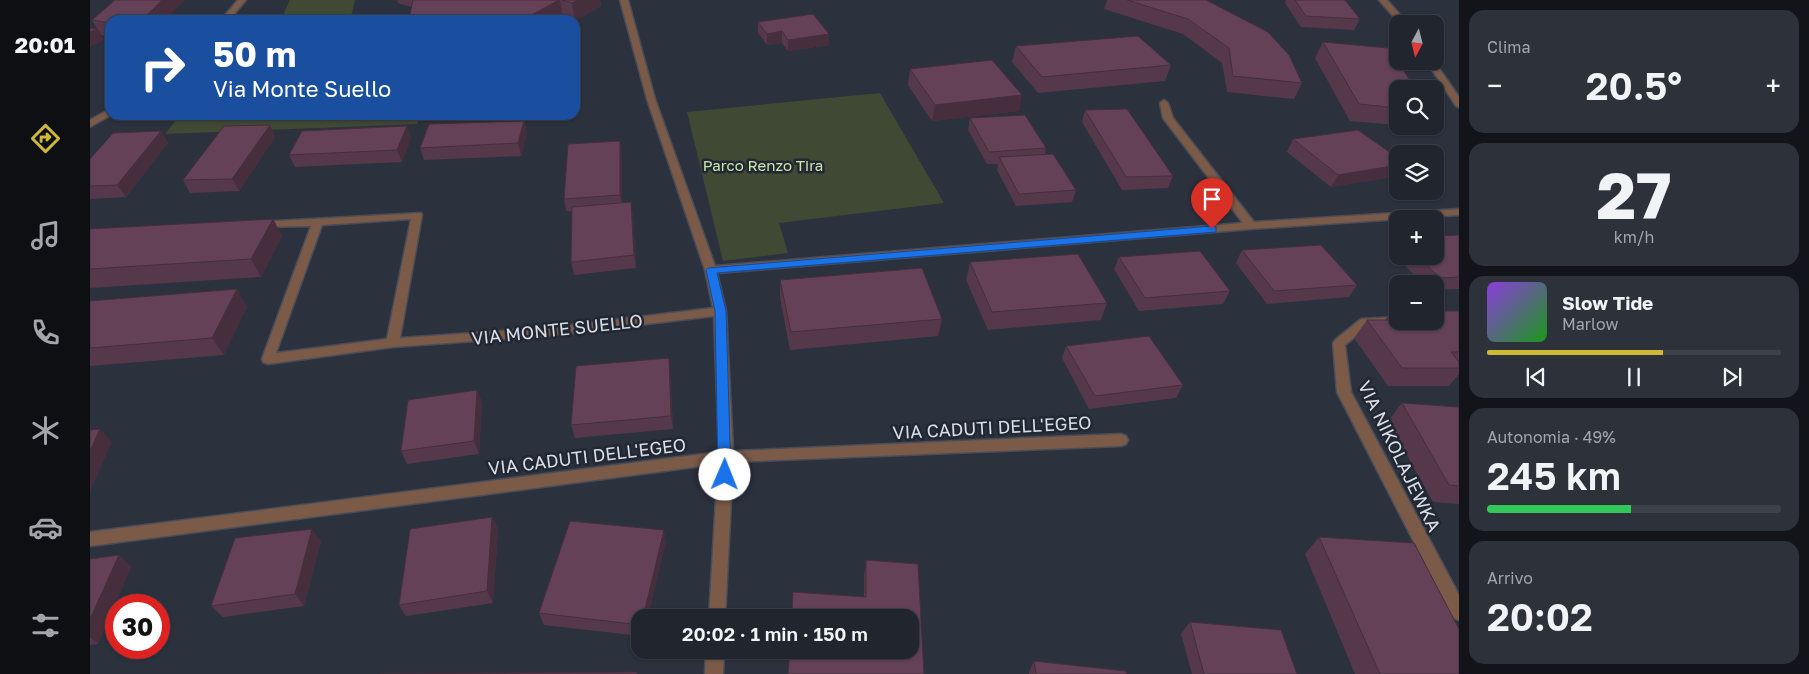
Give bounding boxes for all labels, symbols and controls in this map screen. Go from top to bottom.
north arrow [1389,15,1444,70]
map controls [1389,15,1444,330]
text: 20:01 [15,31,75,58]
text: 50 m [213,33,296,75]
icon: right [130,35,195,100]
text: Clima [1487,37,1531,57]
text: 20.5° [1586,63,1682,108]
text: − [1487,69,1502,102]
text: + [1766,69,1781,102]
text: Via Monte Suello [213,75,391,102]
button: search [1389,80,1444,135]
icon: directions [28,121,63,156]
button: layers [1389,145,1444,200]
text: 27 [1596,155,1672,233]
park label: Parco Renzo Tira [703,156,823,174]
pin [1191,178,1233,229]
icon: arrive [1198,185,1226,213]
button: + [1389,210,1444,265]
icon: music [28,218,63,253]
text: km/h [1614,227,1654,247]
button: − [1389,275,1444,330]
text: Slow Tide [1562,291,1653,314]
street label: VIA MONTE SUELLO [470,309,644,349]
text: Marlow [1562,314,1618,334]
icon: phone [28,315,63,350]
icon: previous [1522,363,1550,391]
icon: pause [1620,363,1648,391]
icon: next [1718,363,1746,391]
street label: VIA NIKOLAJEWKA [1354,377,1446,535]
street label: VIA CADUTI DELL'EGEO [892,411,1092,443]
icon: climate [28,413,63,448]
text: Autonomia · 49% [1487,427,1616,447]
street label: VIA CADUTI DELL'EGEO [487,433,687,479]
position arrow [698,448,750,500]
text: 245 km [1487,453,1621,498]
icon: car [28,510,63,545]
text: Arrivo [1487,568,1533,588]
speed limit sign: 30 [105,594,170,659]
text: 20:02 [1487,594,1593,639]
icon: filters [28,608,63,643]
text: 20:02 · 1 min · 150 m [682,622,868,645]

